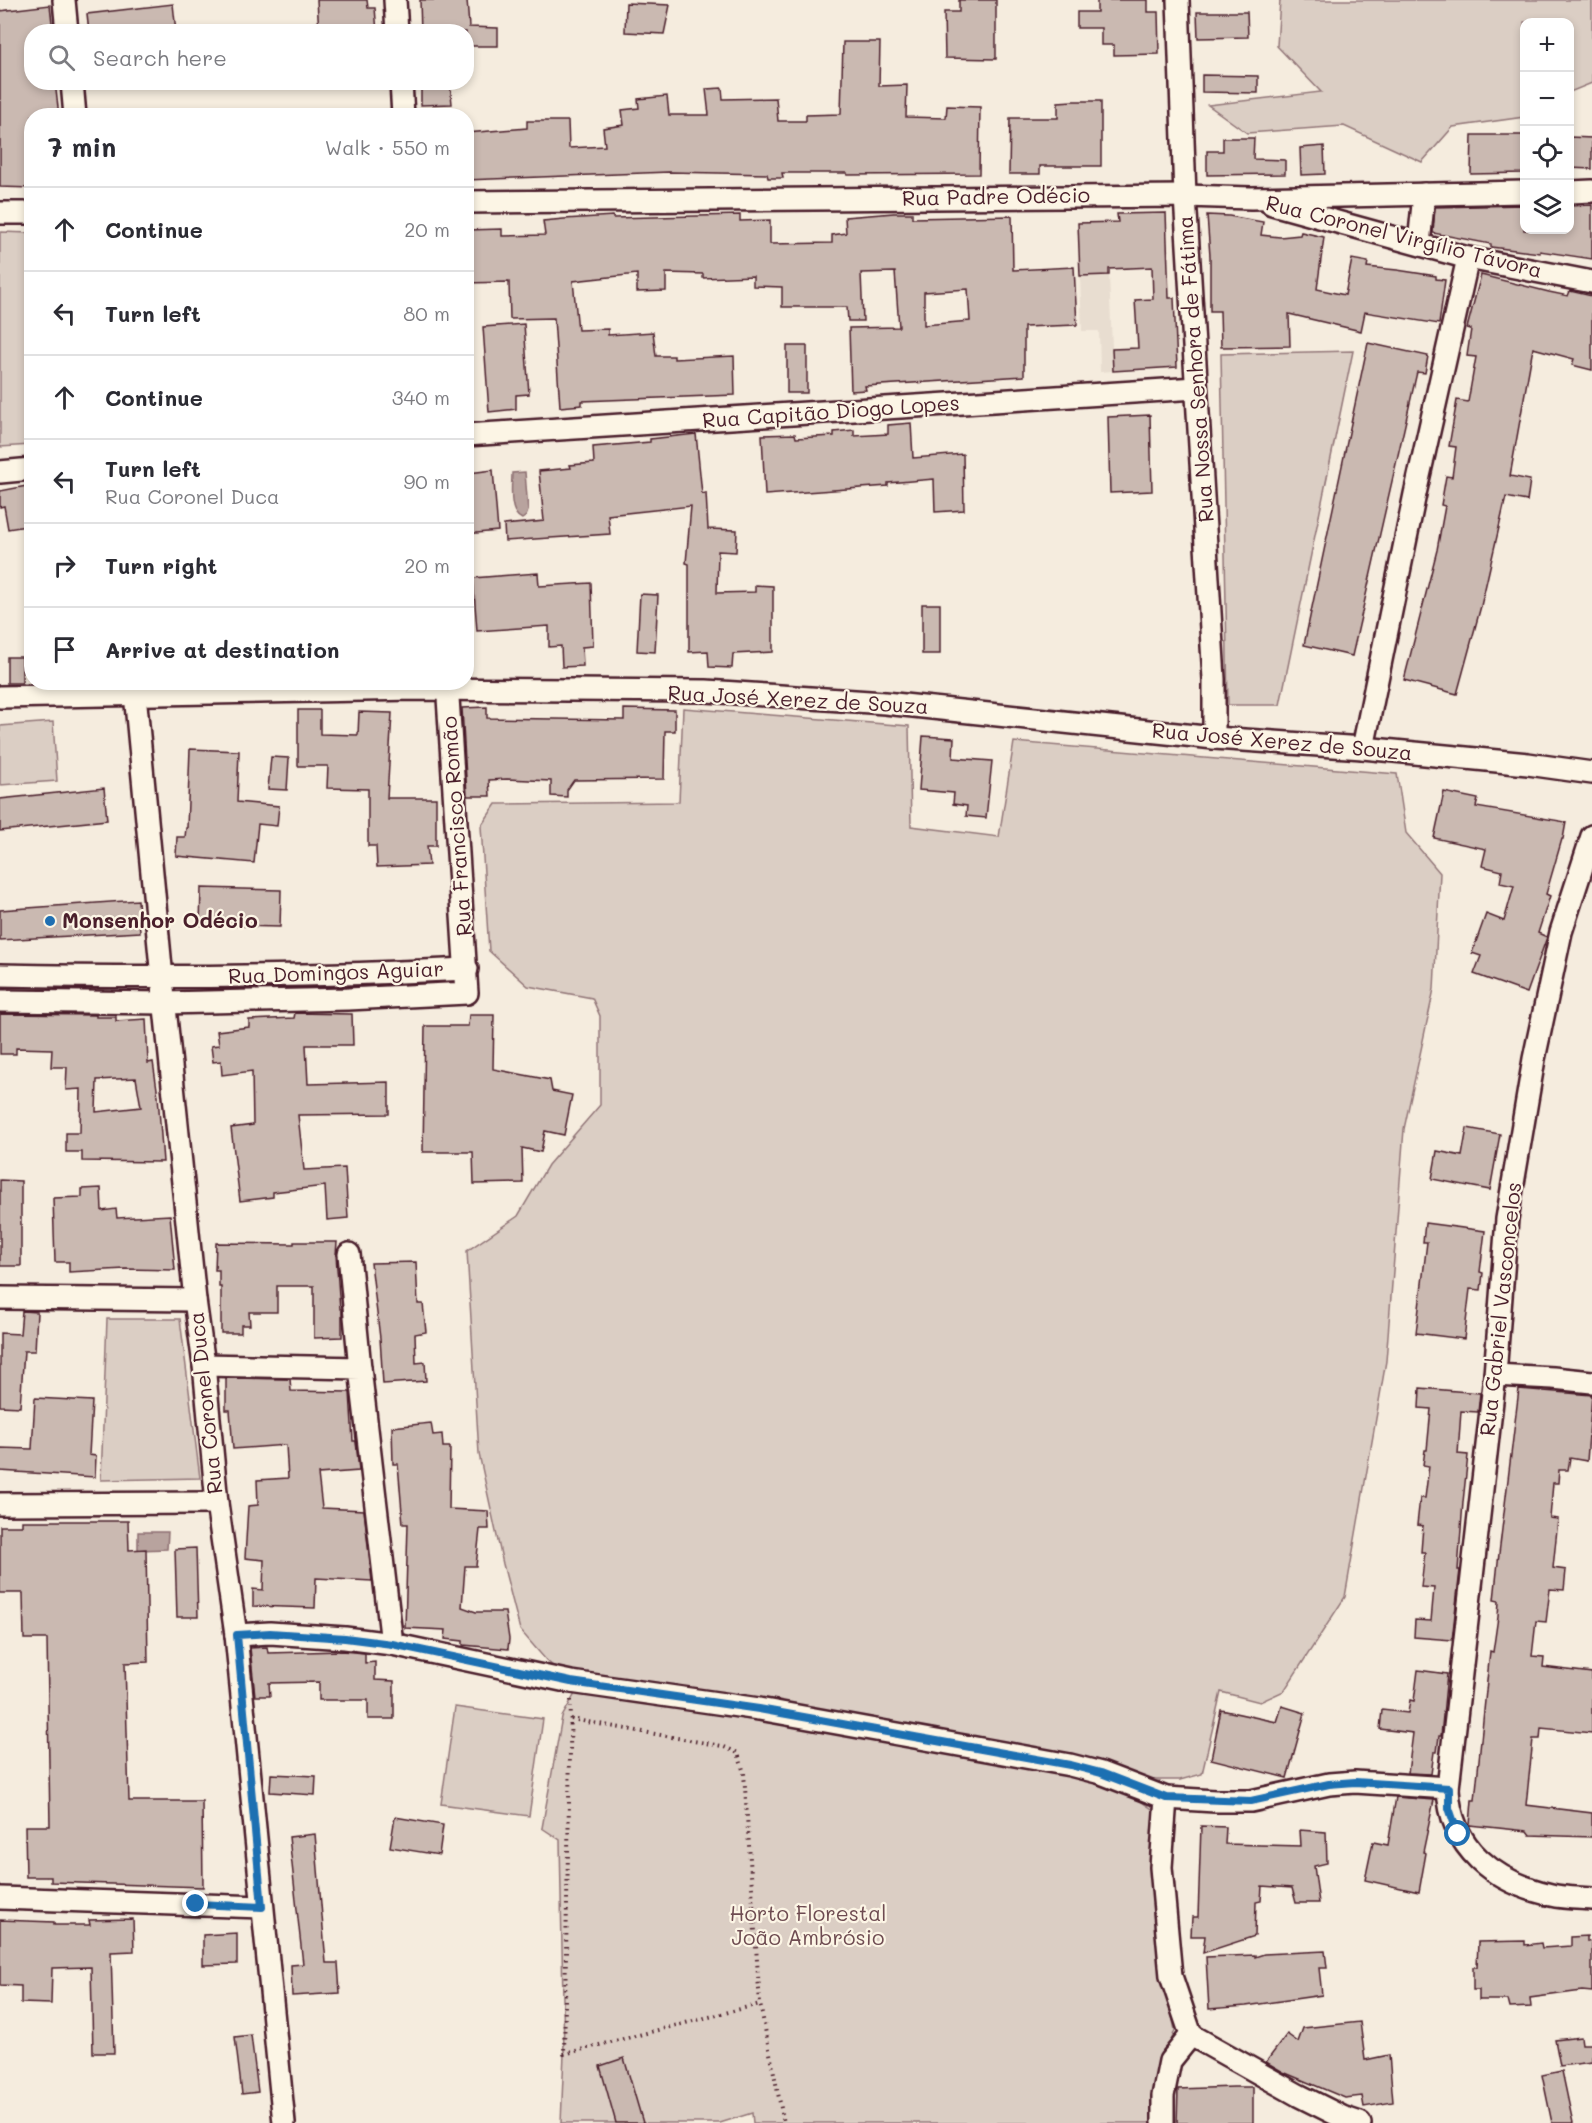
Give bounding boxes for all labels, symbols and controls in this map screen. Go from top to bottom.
map controls [1520,18,1574,234]
button: + [1520,18,1574,72]
search box [24,24,474,90]
icon: search [45,41,78,74]
text: Search here [93,43,227,72]
button: − [1520,72,1574,126]
button: locate [1520,126,1574,180]
text: 7 min [48,130,116,164]
text: Walk · 550 m [325,134,450,160]
street label: Rua Padre Odécio [902,180,1090,211]
button: layers [1520,180,1574,234]
street label: Rua Coronel Virgílio Távora [1263,188,1545,283]
icon: ahead [48,213,81,246]
text: Continue [105,215,203,244]
street label: Rua Nossa Senhora de Fátima [1170,215,1219,523]
text: 20 m [404,216,450,242]
icon: left [48,297,81,330]
text: Turn left [105,299,201,328]
text: 80 m [403,300,450,326]
icon: ahead [48,381,81,414]
text: Continue [105,383,203,412]
text: 340 m [392,384,450,410]
street label: Rua Capitão Diogo Lopes [701,388,961,433]
text: Turn left [105,454,201,483]
icon: left [48,465,81,498]
text: 90 m [404,468,450,494]
text: Rua Coronel Duca [105,483,279,509]
icon: right [48,549,81,582]
text: Turn right [105,551,217,580]
text: 20 m [404,552,450,578]
icon: arrive [48,633,81,666]
text: Arrive at destination [105,635,340,664]
street label: Rua José Xerez de Souza [667,678,929,719]
street label: Rua Francisco Romão [434,715,477,937]
street label: Rua José Xerez de Souza [1151,716,1413,765]
place label: Monsenhor Odécio [62,906,258,933]
marker: Monsenhor Odécio [43,914,57,928]
street label: Rua Domingos Aguiar [227,954,444,989]
street label: Rua Gabriel Vasconcelos [1473,1181,1526,1437]
street label: Rua Coronel Duca [182,1311,228,1496]
route start [1444,1820,1470,1846]
route end [182,1890,208,1916]
park label: Horto Florestal João Ambrósio [729,1899,887,1950]

